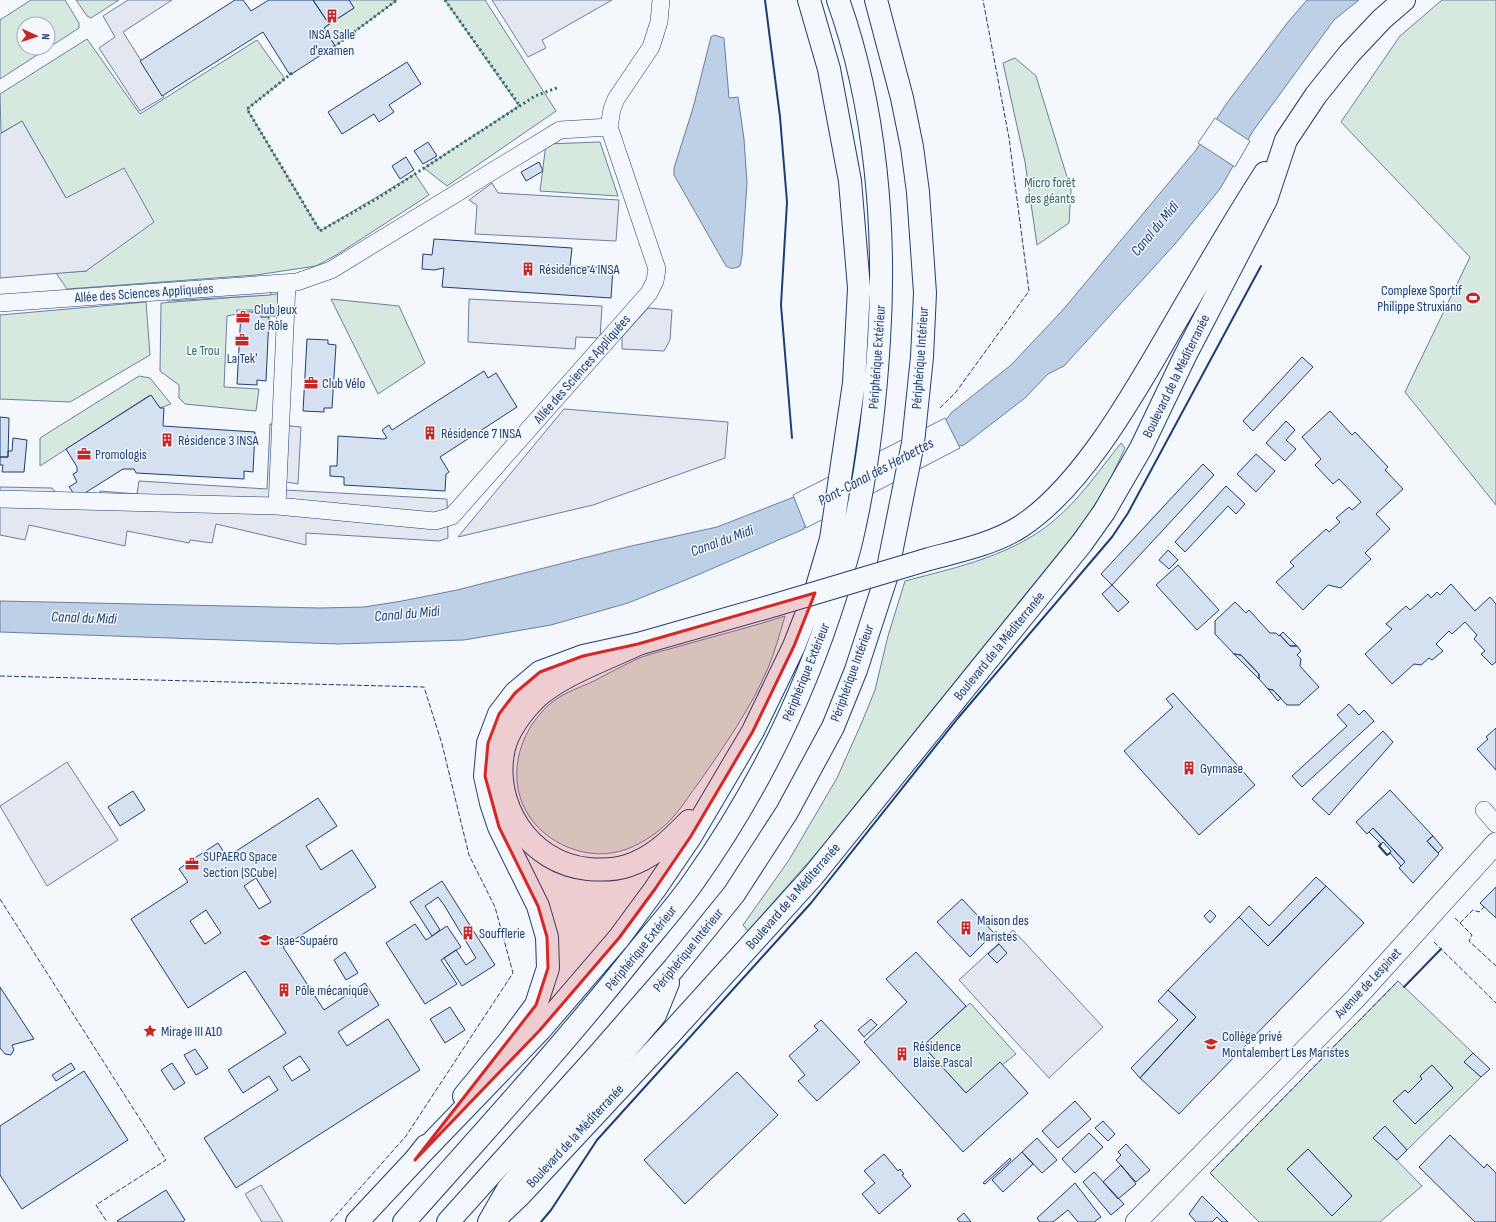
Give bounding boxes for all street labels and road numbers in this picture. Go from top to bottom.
street label: Allée des Sciences Appliquées [73,280,214,306]
street label: Périphérique Extérieur [865,304,889,410]
street label: Périphérique Intérieur [908,306,932,410]
street label: Allée des Sciences Appliquées [529,311,634,428]
street label: Boulevard de la Méditerranée [1139,312,1213,440]
street label: Boulevard de la Méditerranée [950,588,1048,704]
street label: Périphérique Extérieur [779,620,833,724]
street label: Périphérique Intérieur [826,622,878,724]
street label: Boulevard de la Méditerranée [742,839,844,953]
street label: Périphérique Extérieur [601,902,681,994]
street label: Périphérique Intérieur [649,905,727,995]
street label: Avenue de Lespinet [1330,944,1405,1022]
street label: Boulevard de la Méditerranée [523,1081,627,1191]

